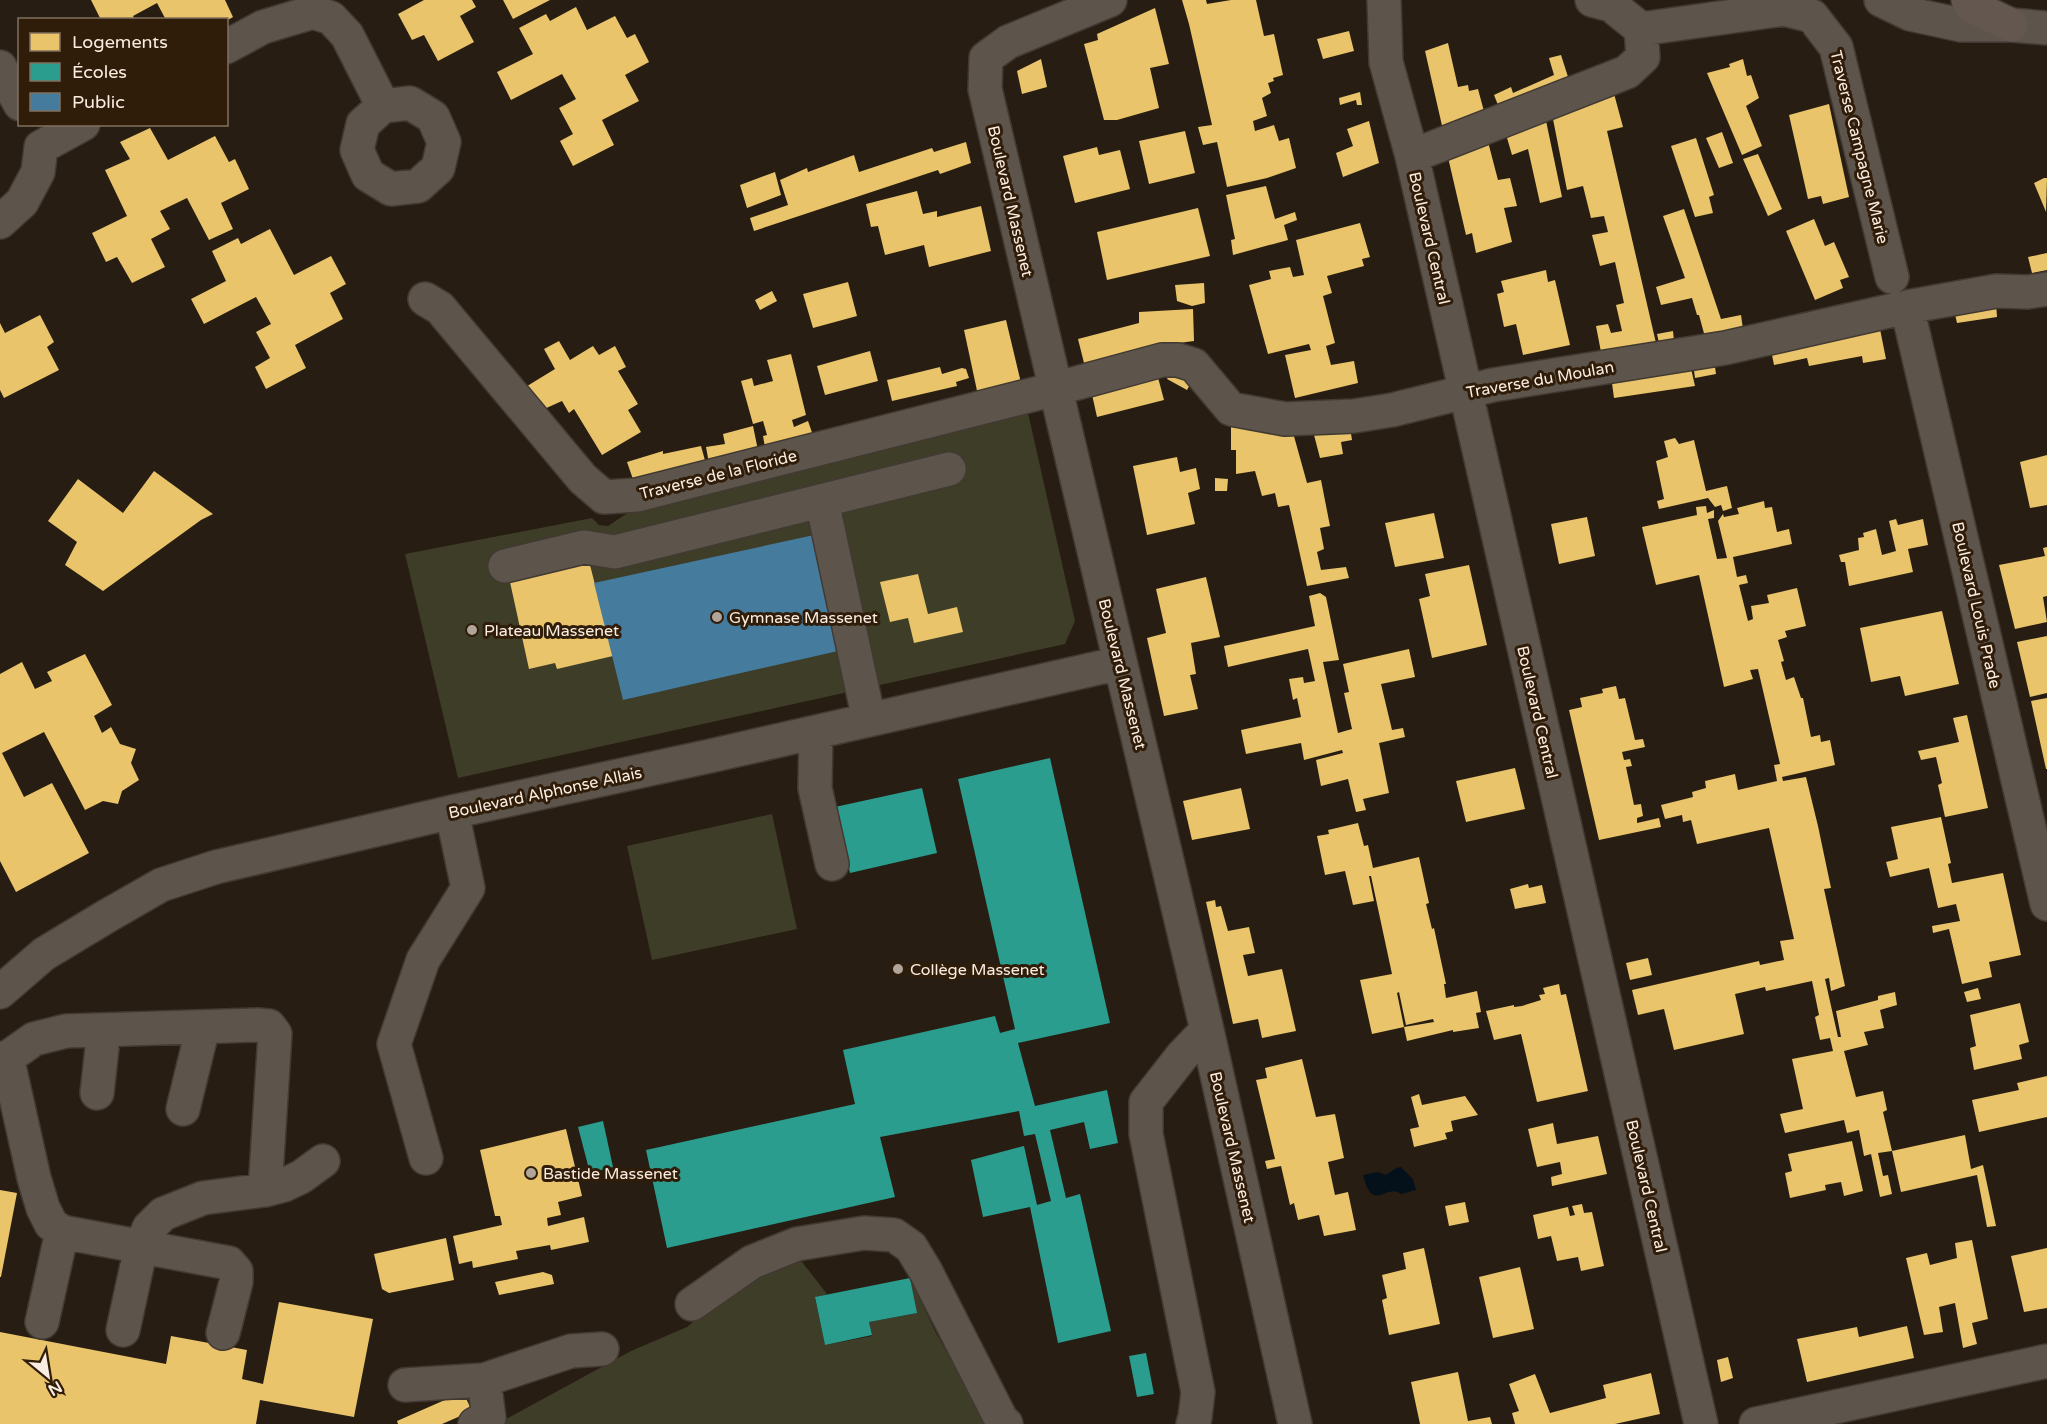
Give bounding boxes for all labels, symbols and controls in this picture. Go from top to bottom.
legend [18,18,228,126]
text: Logements [72,31,168,53]
street label: Traverse Campagne Marie [1825,48,1893,246]
text: Écoles [72,61,127,83]
text: Public [72,91,125,113]
street label: Boulevard Massenet [983,124,1037,279]
street label: Boulevard Central [1404,170,1454,307]
street label: Traverse du Moulan [1465,357,1616,403]
street label: Traverse de la Floride [638,446,799,504]
street label: Boulevard Louis Prade [1947,520,2005,690]
street label: Boulevard Massenet [1094,597,1150,752]
place label: Gymnase Massenet [729,608,878,628]
marker: Gymnase Massenet [710,610,724,624]
place label: Plateau Massenet [484,621,619,641]
marker: Plateau Massenet [465,623,479,637]
street label: Boulevard Central [1512,644,1562,781]
street label: Boulevard Alphonse Allais [447,763,644,823]
place label: Collège Massenet [910,960,1045,980]
marker: Collège Massenet [891,962,905,976]
street label: Boulevard Massenet [1205,1070,1259,1225]
street label: Boulevard Central [1621,1118,1671,1255]
place label: Bastide Massenet [543,1164,678,1184]
marker: Bastide Massenet [524,1166,538,1180]
north arrow [18,1346,78,1406]
text: N [44,1376,66,1400]

